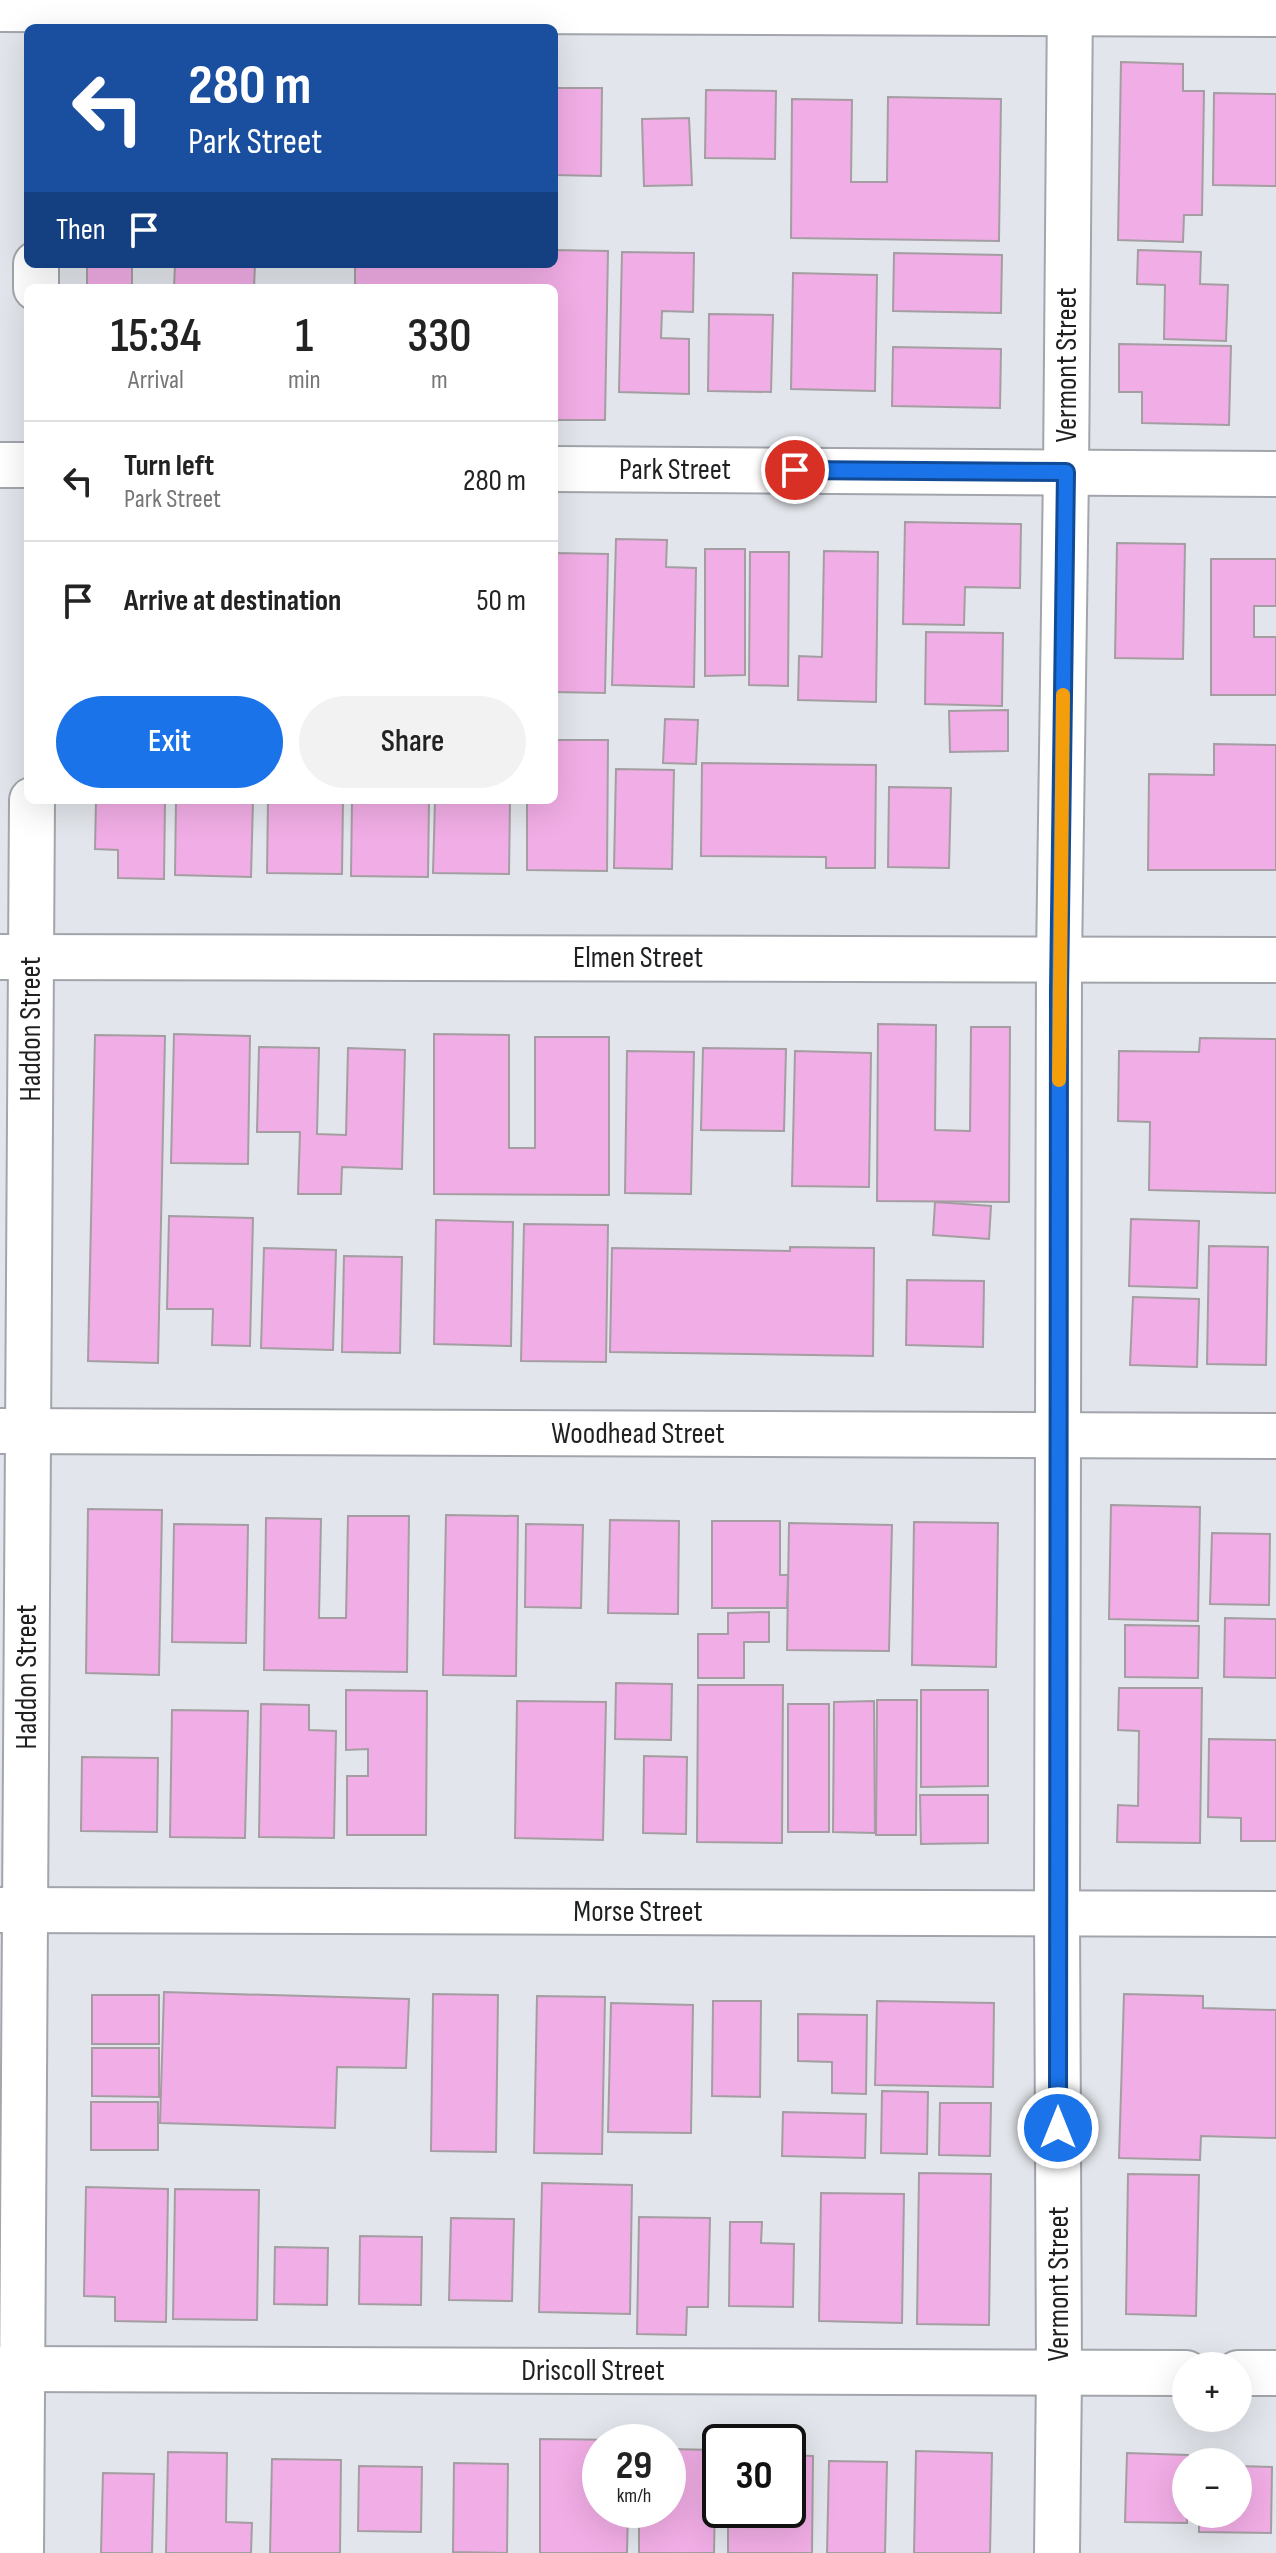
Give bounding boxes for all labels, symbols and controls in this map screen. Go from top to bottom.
text: 280 m [188,53,311,120]
icon: left [56,56,160,160]
text: Park Street [188,121,322,164]
icon: arrive [122,208,166,252]
text: Then [56,212,106,248]
street label: Vermont Street [1049,287,1085,443]
text: 15:34 [111,308,201,365]
text: 1 [295,308,313,365]
text: 330 [407,308,471,365]
text: Arrival [128,365,184,396]
text: min [288,365,321,396]
text: m [431,365,448,396]
pin [761,436,829,504]
text: Turn left [124,448,214,484]
icon: arrive [773,448,817,492]
street label: Park Street [619,452,731,488]
icon: left [56,459,100,503]
text: 280 m [463,463,526,499]
text: Park Street [124,484,221,515]
icon: arrive [56,579,100,623]
text: Arrive at destination [124,583,341,619]
text: 50 m [477,583,526,619]
button: Exit [56,696,283,788]
button: Share [299,696,526,788]
street label: Elmen Street [573,940,703,976]
street label: Haddon Street [13,956,49,1102]
street label: Woodhead Street [551,1416,725,1452]
street label: Haddon Street [9,1604,45,1750]
street label: Morse Street [573,1894,703,1930]
position arrow [1016,2086,1100,2170]
street label: Vermont Street [1041,2206,1077,2362]
map controls [1172,2352,1252,2528]
button: + [1172,2352,1252,2432]
street label: Driscoll Street [521,2353,665,2389]
speed limit sign: 30 [702,2424,806,2528]
text: 29 [616,2442,652,2490]
button: − [1172,2448,1252,2528]
text: km/h [617,2484,651,2508]

